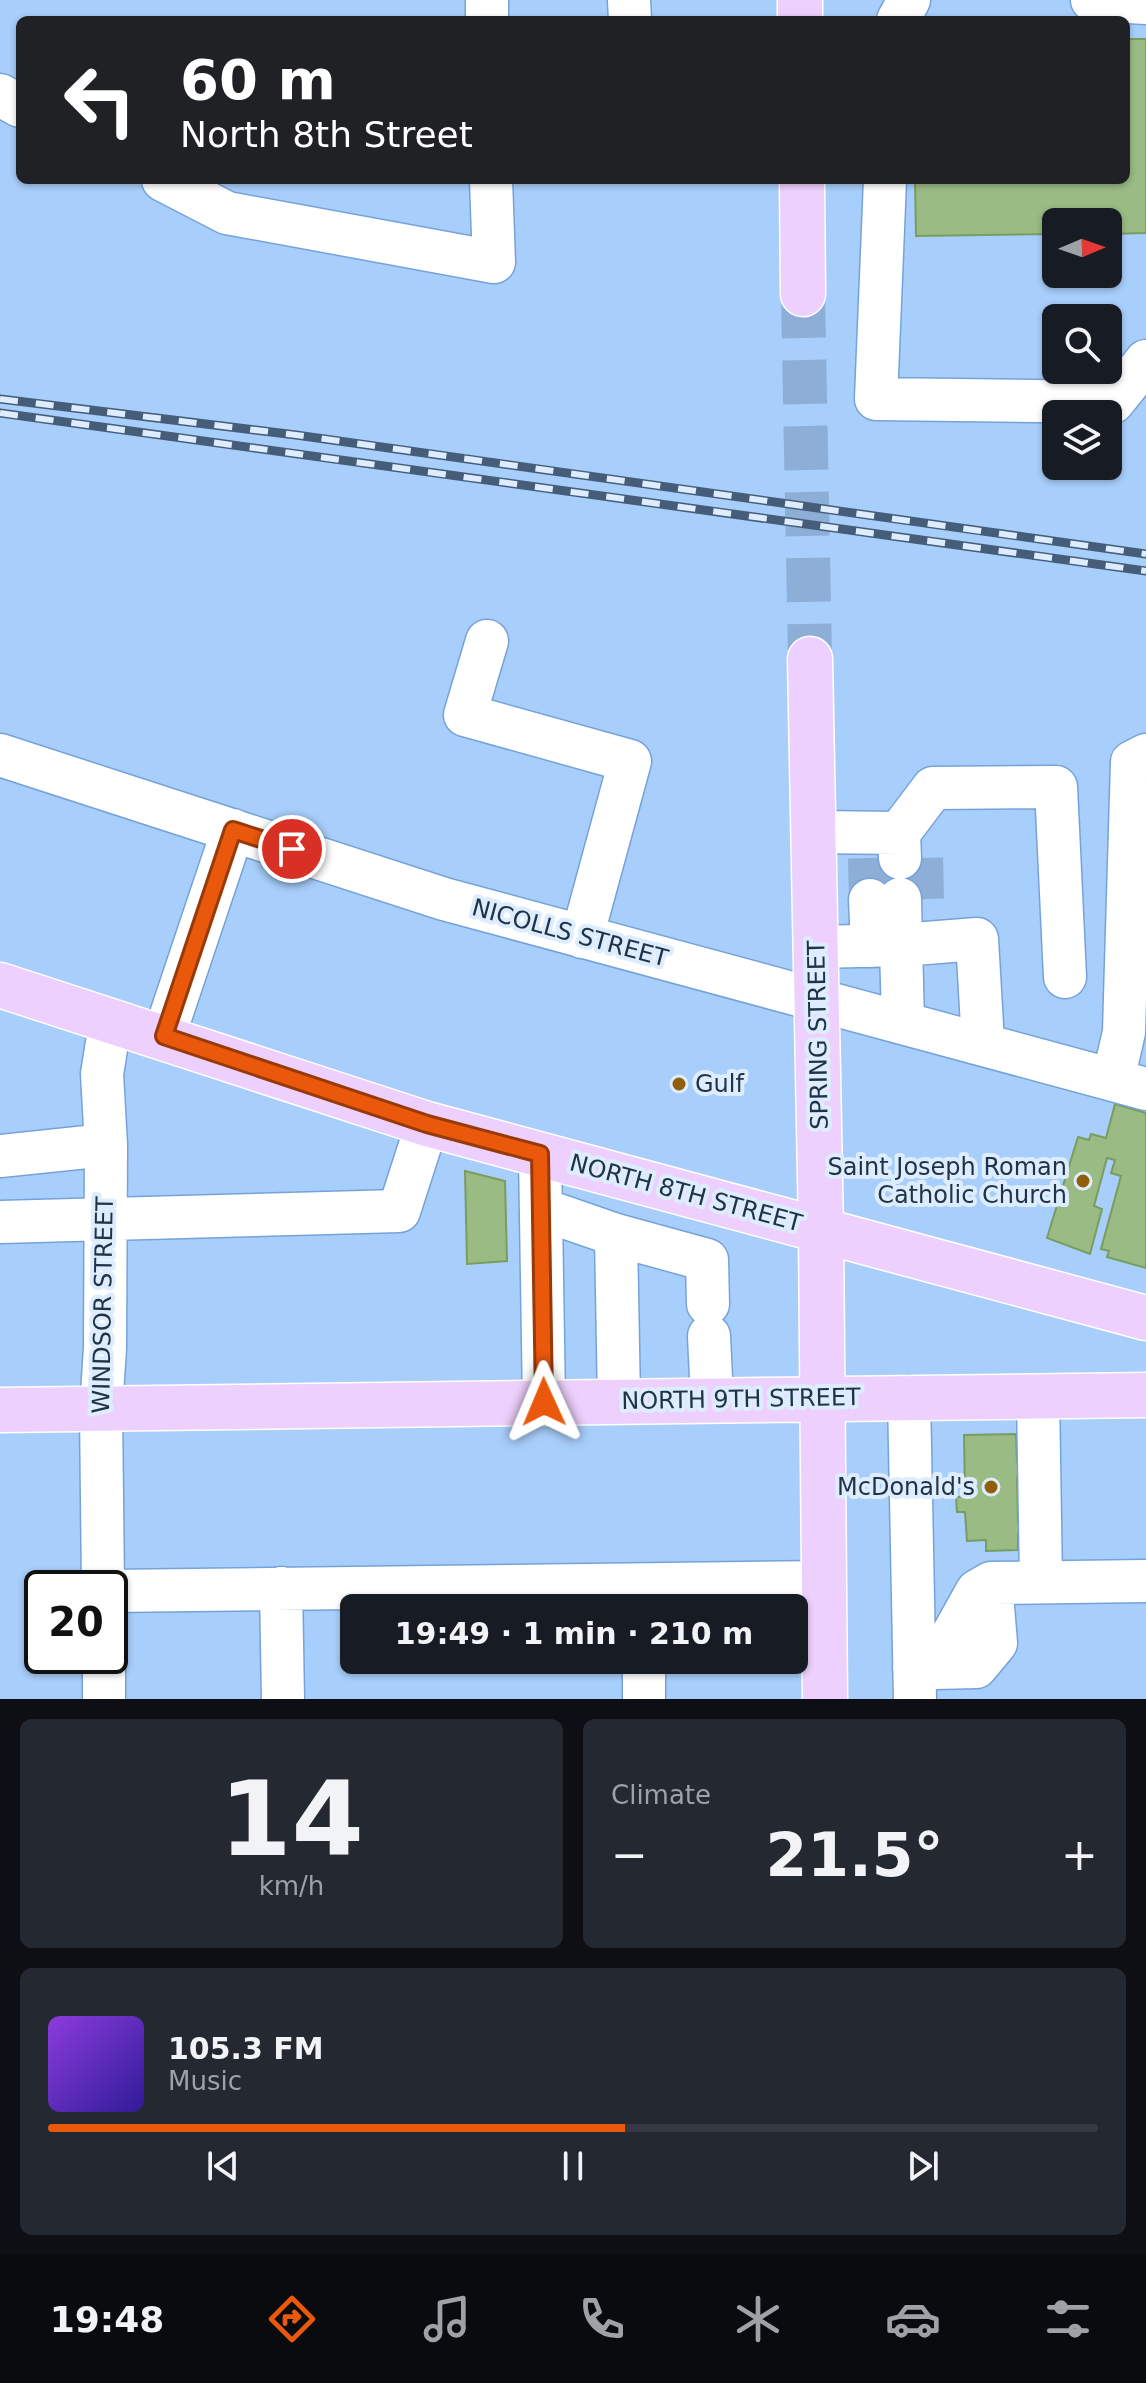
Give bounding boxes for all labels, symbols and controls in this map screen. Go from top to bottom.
text: 60 m [180,47,336,112]
icon: left [48,48,152,152]
text: North 8th Street [180,114,473,155]
north arrow [1042,208,1122,288]
map controls [1042,208,1122,480]
button: search [1042,304,1122,384]
button: layers [1042,400,1122,480]
pin [258,815,326,883]
icon: arrive [270,827,314,871]
street label: NICOLLS STREET [469,893,671,973]
street label: SPRING STREET [802,940,834,1130]
place label: Gulf [695,1070,744,1098]
marker: Gulf [670,1075,688,1093]
street label: NORTH 8TH STREET [567,1149,806,1238]
place label: Saint Joseph Roman Catholic Church [827,1153,1067,1209]
marker: Saint Joseph Roman Catholic Church [1074,1172,1092,1190]
street label: WINDSOR STREET [87,1196,119,1414]
position arrow [502,1360,586,1444]
street label: NORTH 9TH STREET [621,1383,861,1415]
place label: McDonald's [837,1473,975,1501]
marker: McDonald's [982,1478,1000,1496]
speed limit sign: 20 [24,1570,128,1674]
text: 19:49 · 1 min · 210 m [395,1616,753,1651]
text: 14 [219,1758,364,1880]
text: Climate [611,1780,711,1810]
text: 21.5° [765,1820,944,1890]
text: − [611,1829,648,1880]
text: + [1061,1829,1098,1880]
text: km/h [259,1871,324,1901]
text: 105.3 FM [168,2031,324,2066]
text: Music [168,2066,242,2096]
icon: previous [201,2144,245,2188]
icon: pause [551,2144,595,2188]
icon: next [901,2144,945,2188]
icon: directions [264,2291,320,2347]
icon: music [419,2291,475,2347]
icon: phone [574,2291,630,2347]
icon: climate [730,2291,786,2347]
icon: car [885,2291,941,2347]
icon: filters [1040,2291,1096,2347]
text: 19:48 [50,2299,164,2340]

